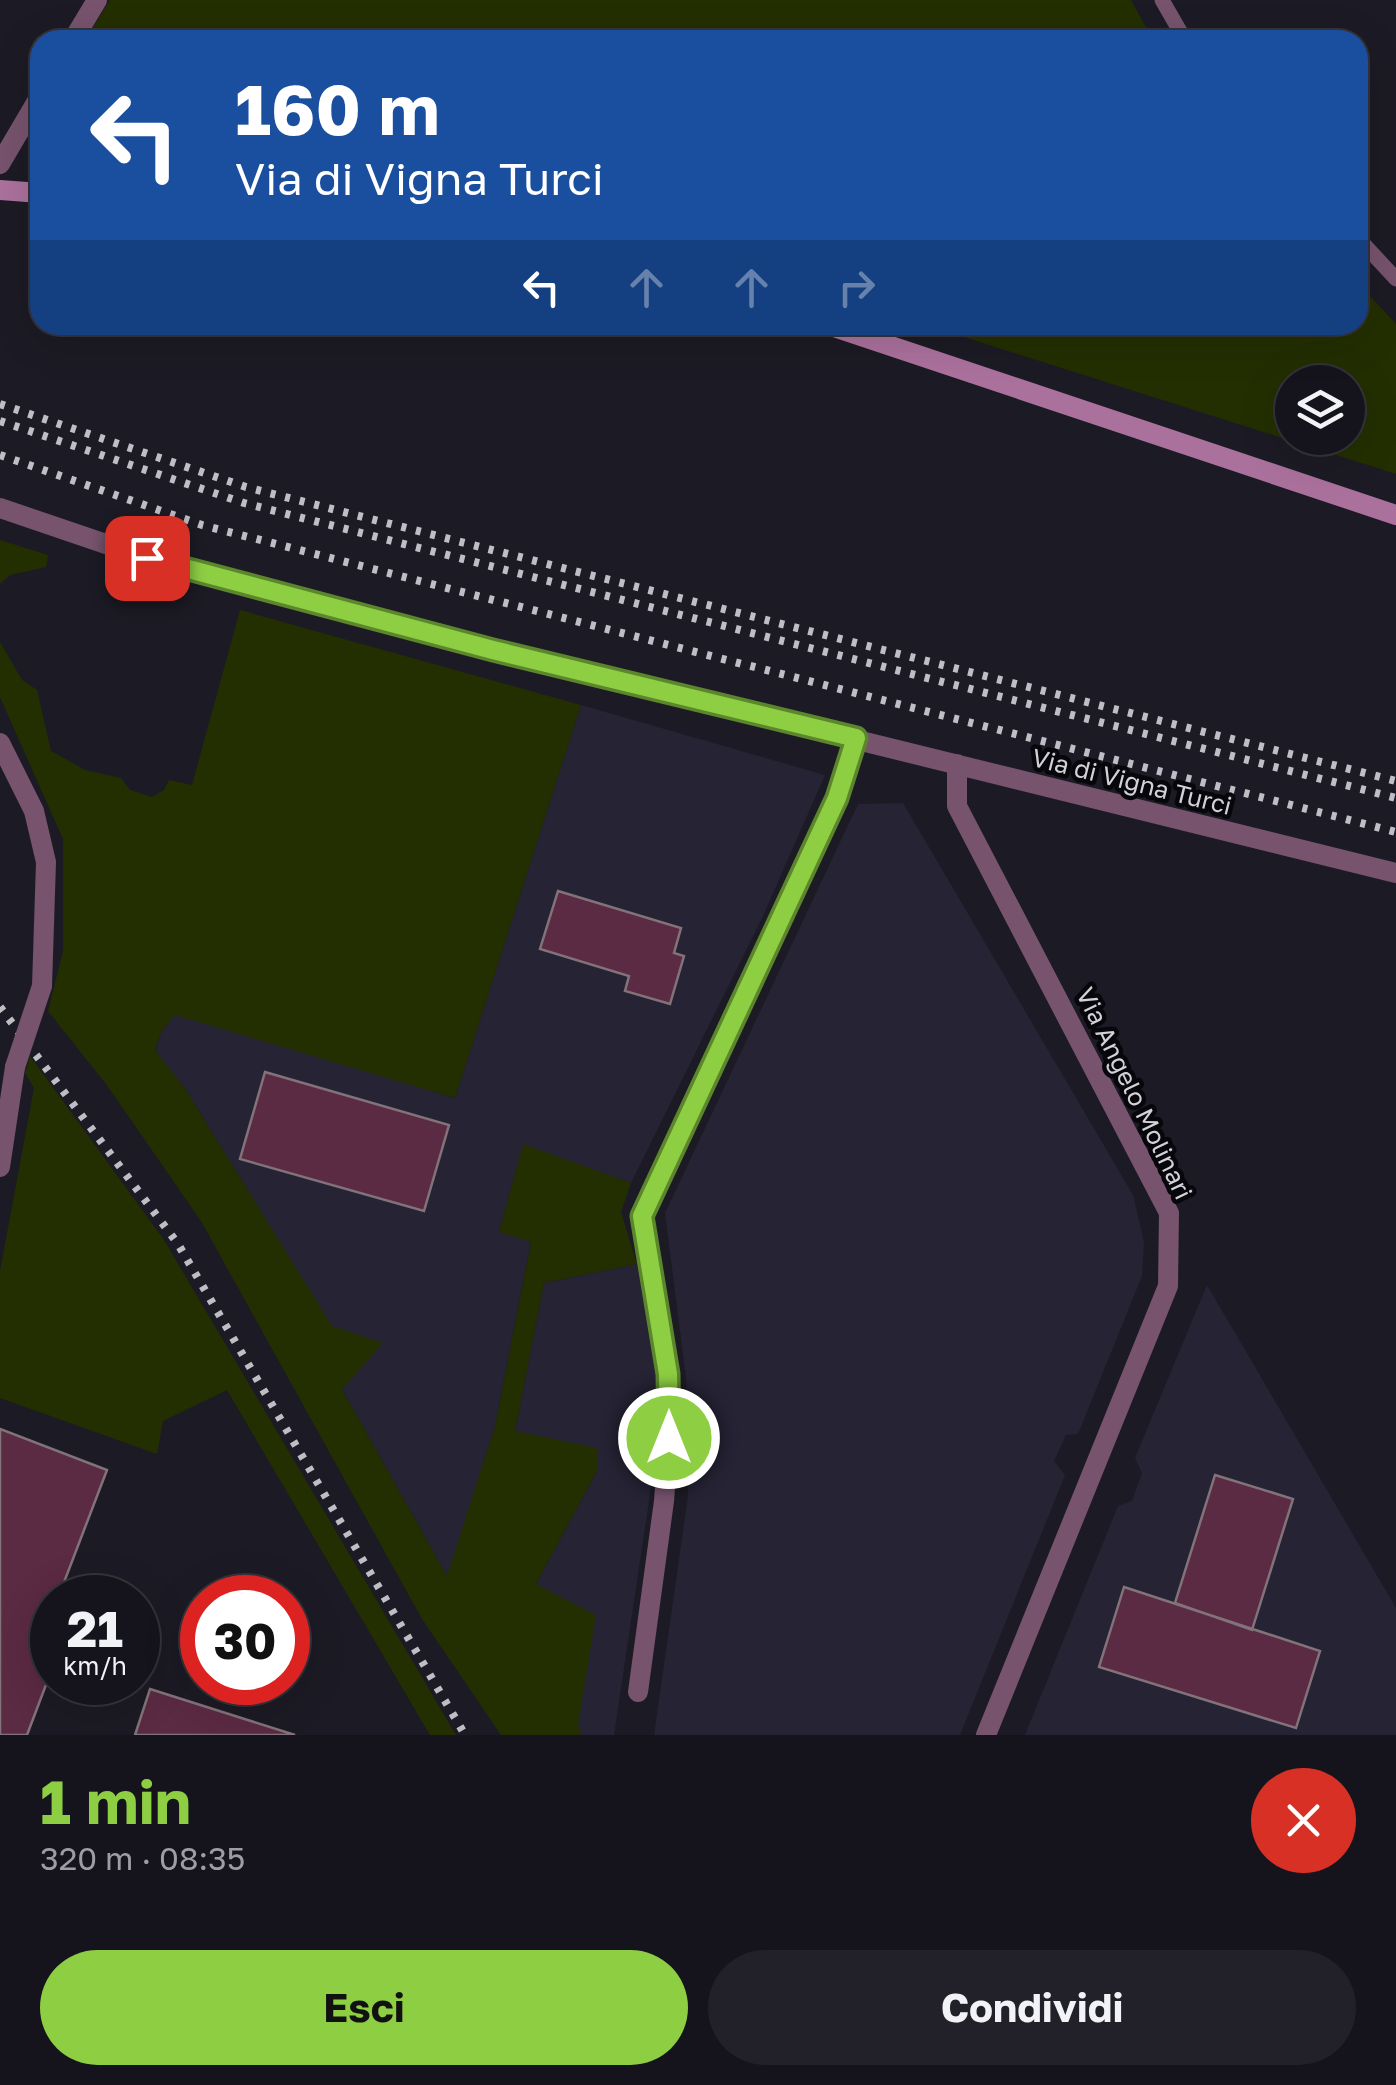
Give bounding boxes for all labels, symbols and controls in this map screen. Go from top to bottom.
text: 160 m [235,66,440,150]
icon: left [70,70,200,200]
text: Via di Vigna Turci [235,151,604,205]
icon: left [514,260,569,315]
icon: ahead [619,260,674,315]
icon: ahead [724,260,779,315]
icon: right [829,260,884,315]
map controls [1275,365,1365,455]
button: layers [1275,365,1365,455]
pin [105,516,190,601]
icon: arrive [120,531,175,586]
street label: Via di Vigna Turci [1029,741,1235,821]
street label: Via Angelo Molinari [1070,982,1200,1204]
position arrow [617,1386,721,1490]
speed limit sign: 30 [180,1575,310,1705]
text: 21 [67,1598,123,1658]
text: km/h [63,1650,127,1681]
text: 1 min [40,1765,191,1837]
button: close [1251,1768,1356,1873]
text: 320 m · 08:35 [40,1839,245,1877]
button: Esci [40,1950,688,2065]
button: Condividi [708,1950,1356,2065]

